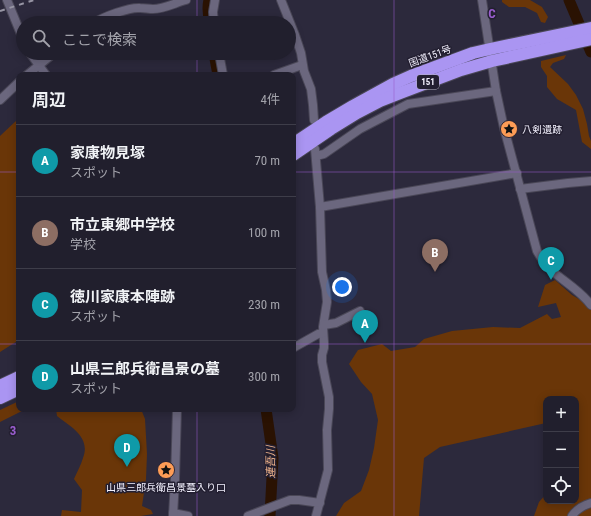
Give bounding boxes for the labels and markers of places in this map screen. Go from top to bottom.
place icon: 八剣遺跡 [499,119,519,139]
place label: 八剣遺跡 [522,124,562,135]
pin: B [422,239,448,272]
pin: C [538,247,564,280]
pin: A [352,310,378,343]
pin: D [114,434,140,467]
place icon: 山県三郎兵衛昌景墓入り口 [156,460,176,480]
place label: 山県三郎兵衛昌景墓入り口 [106,482,226,493]

